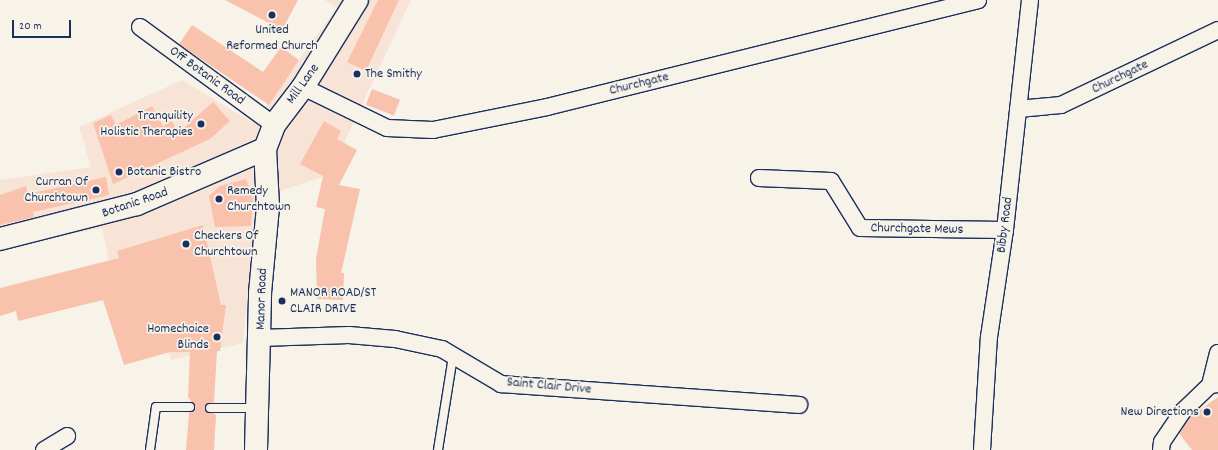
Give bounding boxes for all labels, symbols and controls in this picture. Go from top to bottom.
marker: United Reformed Church [267,10,277,20]
scale bar [14,12,73,38]
text: 20 m [19,18,42,35]
place label: United Reformed Church [226,22,318,54]
street label: Off Botanic Road [166,43,248,109]
street label: Churchgate [1089,56,1151,98]
street label: Mill Lane [283,61,323,107]
place label: The Smithy [365,66,422,82]
marker: The Smithy [352,69,362,79]
street label: Churchgate [608,69,670,99]
place label: Tranquility Holistic Therapies [100,108,193,140]
marker: Tranquility Holistic Therapies [196,119,206,129]
place label: Botanic Bistro [127,164,201,180]
marker: Botanic Bistro [114,167,124,177]
place label: Curran Of Churchtown [25,174,88,206]
place label: Remedy Churchtown [227,183,290,216]
street label: Botanic Road [100,184,170,222]
marker: Curran Of Churchtown [91,185,101,195]
marker: Remedy Churchtown [214,194,224,204]
street label: Bibby Road [993,196,1017,254]
street label: Churchgate Mews [870,220,964,238]
place label: Checkers Of Churchtown [194,228,258,260]
marker: Checkers Of Churchtown [181,239,191,249]
street label: Manor Road [253,268,271,330]
place label: MANOR ROAD/ST CLAIR DRIVE [290,285,376,318]
marker: MANOR ROAD/ST CLAIR DRIVE [277,296,287,306]
place label: Homechoice Blinds [147,321,209,354]
marker: Homechoice Blinds [212,332,222,342]
street label: Saint Clair Drive [506,374,592,398]
place label: New Directions [1121,404,1199,420]
marker: New Directions [1202,407,1212,417]

